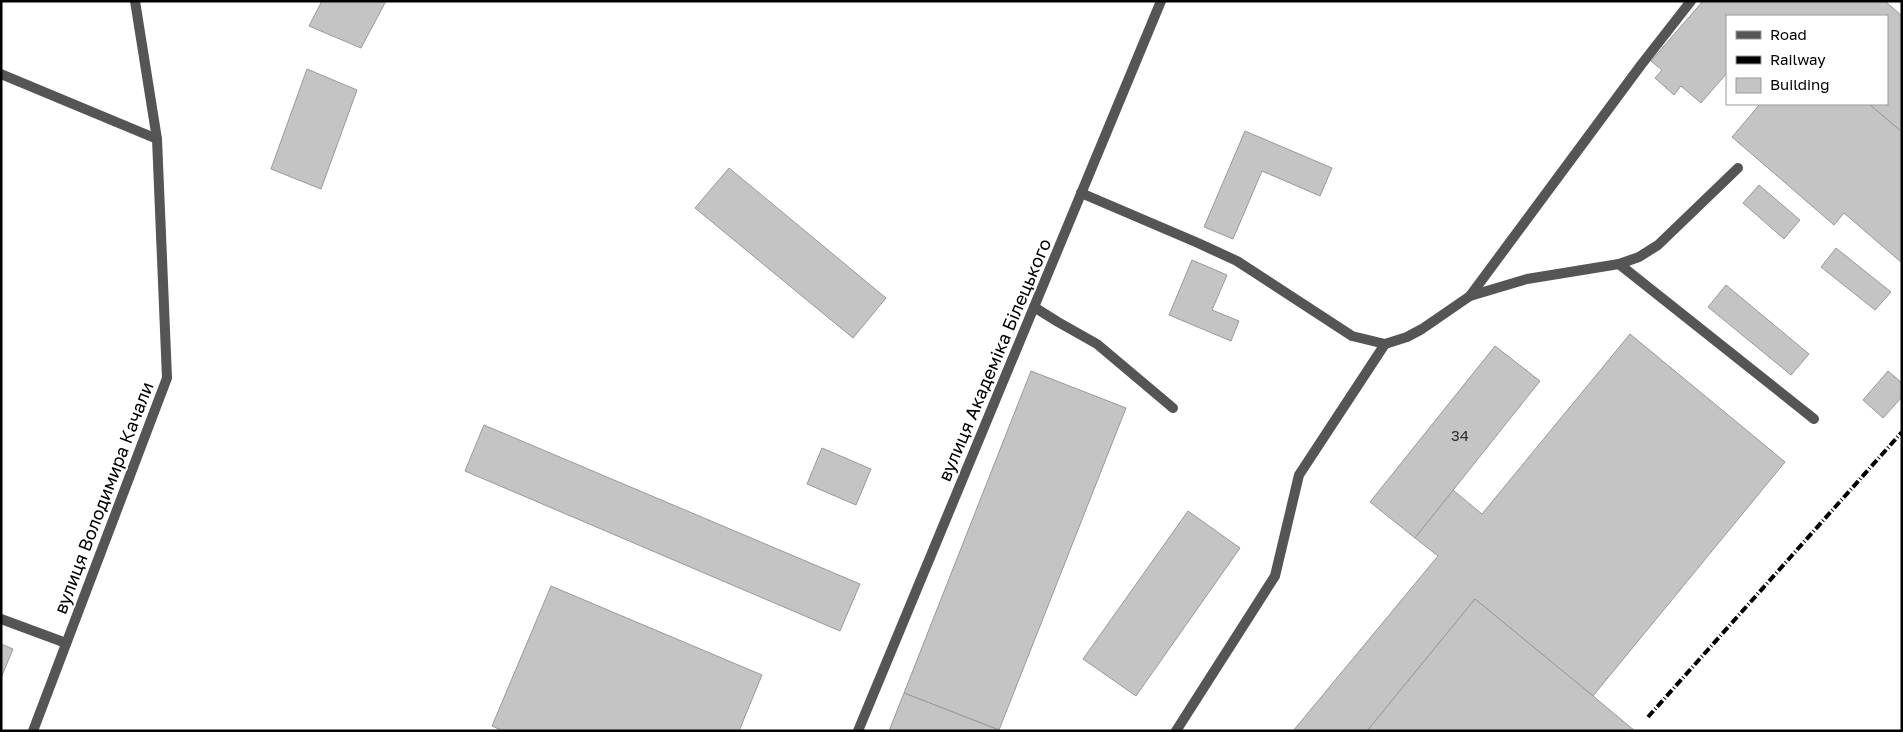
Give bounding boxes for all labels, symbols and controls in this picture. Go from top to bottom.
legend [1726,15,1888,105]
text: Road [1770,25,1807,43]
text: Railway [1770,50,1826,68]
text: Building [1770,75,1830,93]
street label: вулиця Академіка Білецького [933,235,1055,484]
street label: вулиця Володимира Качали [49,379,158,617]
house number: 34 [1451,426,1469,444]

